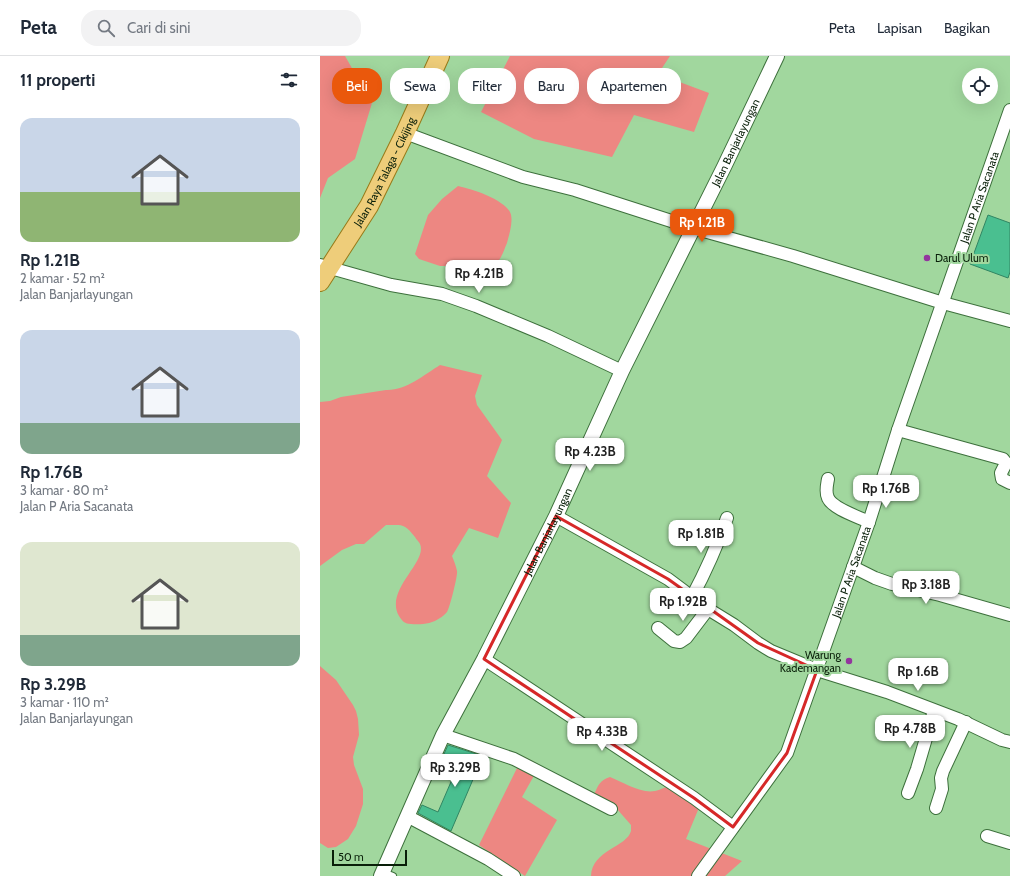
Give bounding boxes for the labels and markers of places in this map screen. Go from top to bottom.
pin: Rp 1.21B [661,209,743,243]
place label: Darul Ulum [935,251,989,265]
marker: Darul Ulum [922,253,932,263]
pin: Rp 4.21B [438,260,520,294]
pin: Rp 4.23B [549,438,631,472]
pin: Rp 1.76B [845,475,927,509]
pin: Rp 1.81B [660,520,742,554]
pin: Rp 3.18B [885,571,967,605]
pin: Rp 1.92B [642,588,724,622]
place label: Warung Kademangan [780,648,842,675]
marker: Warung Kademangan [844,656,854,666]
pin: Rp 1.6B [881,658,955,692]
pin: Rp 4.78B [869,715,951,749]
pin: Rp 4.33B [561,718,643,752]
pin: Rp 3.29B [414,754,496,788]

